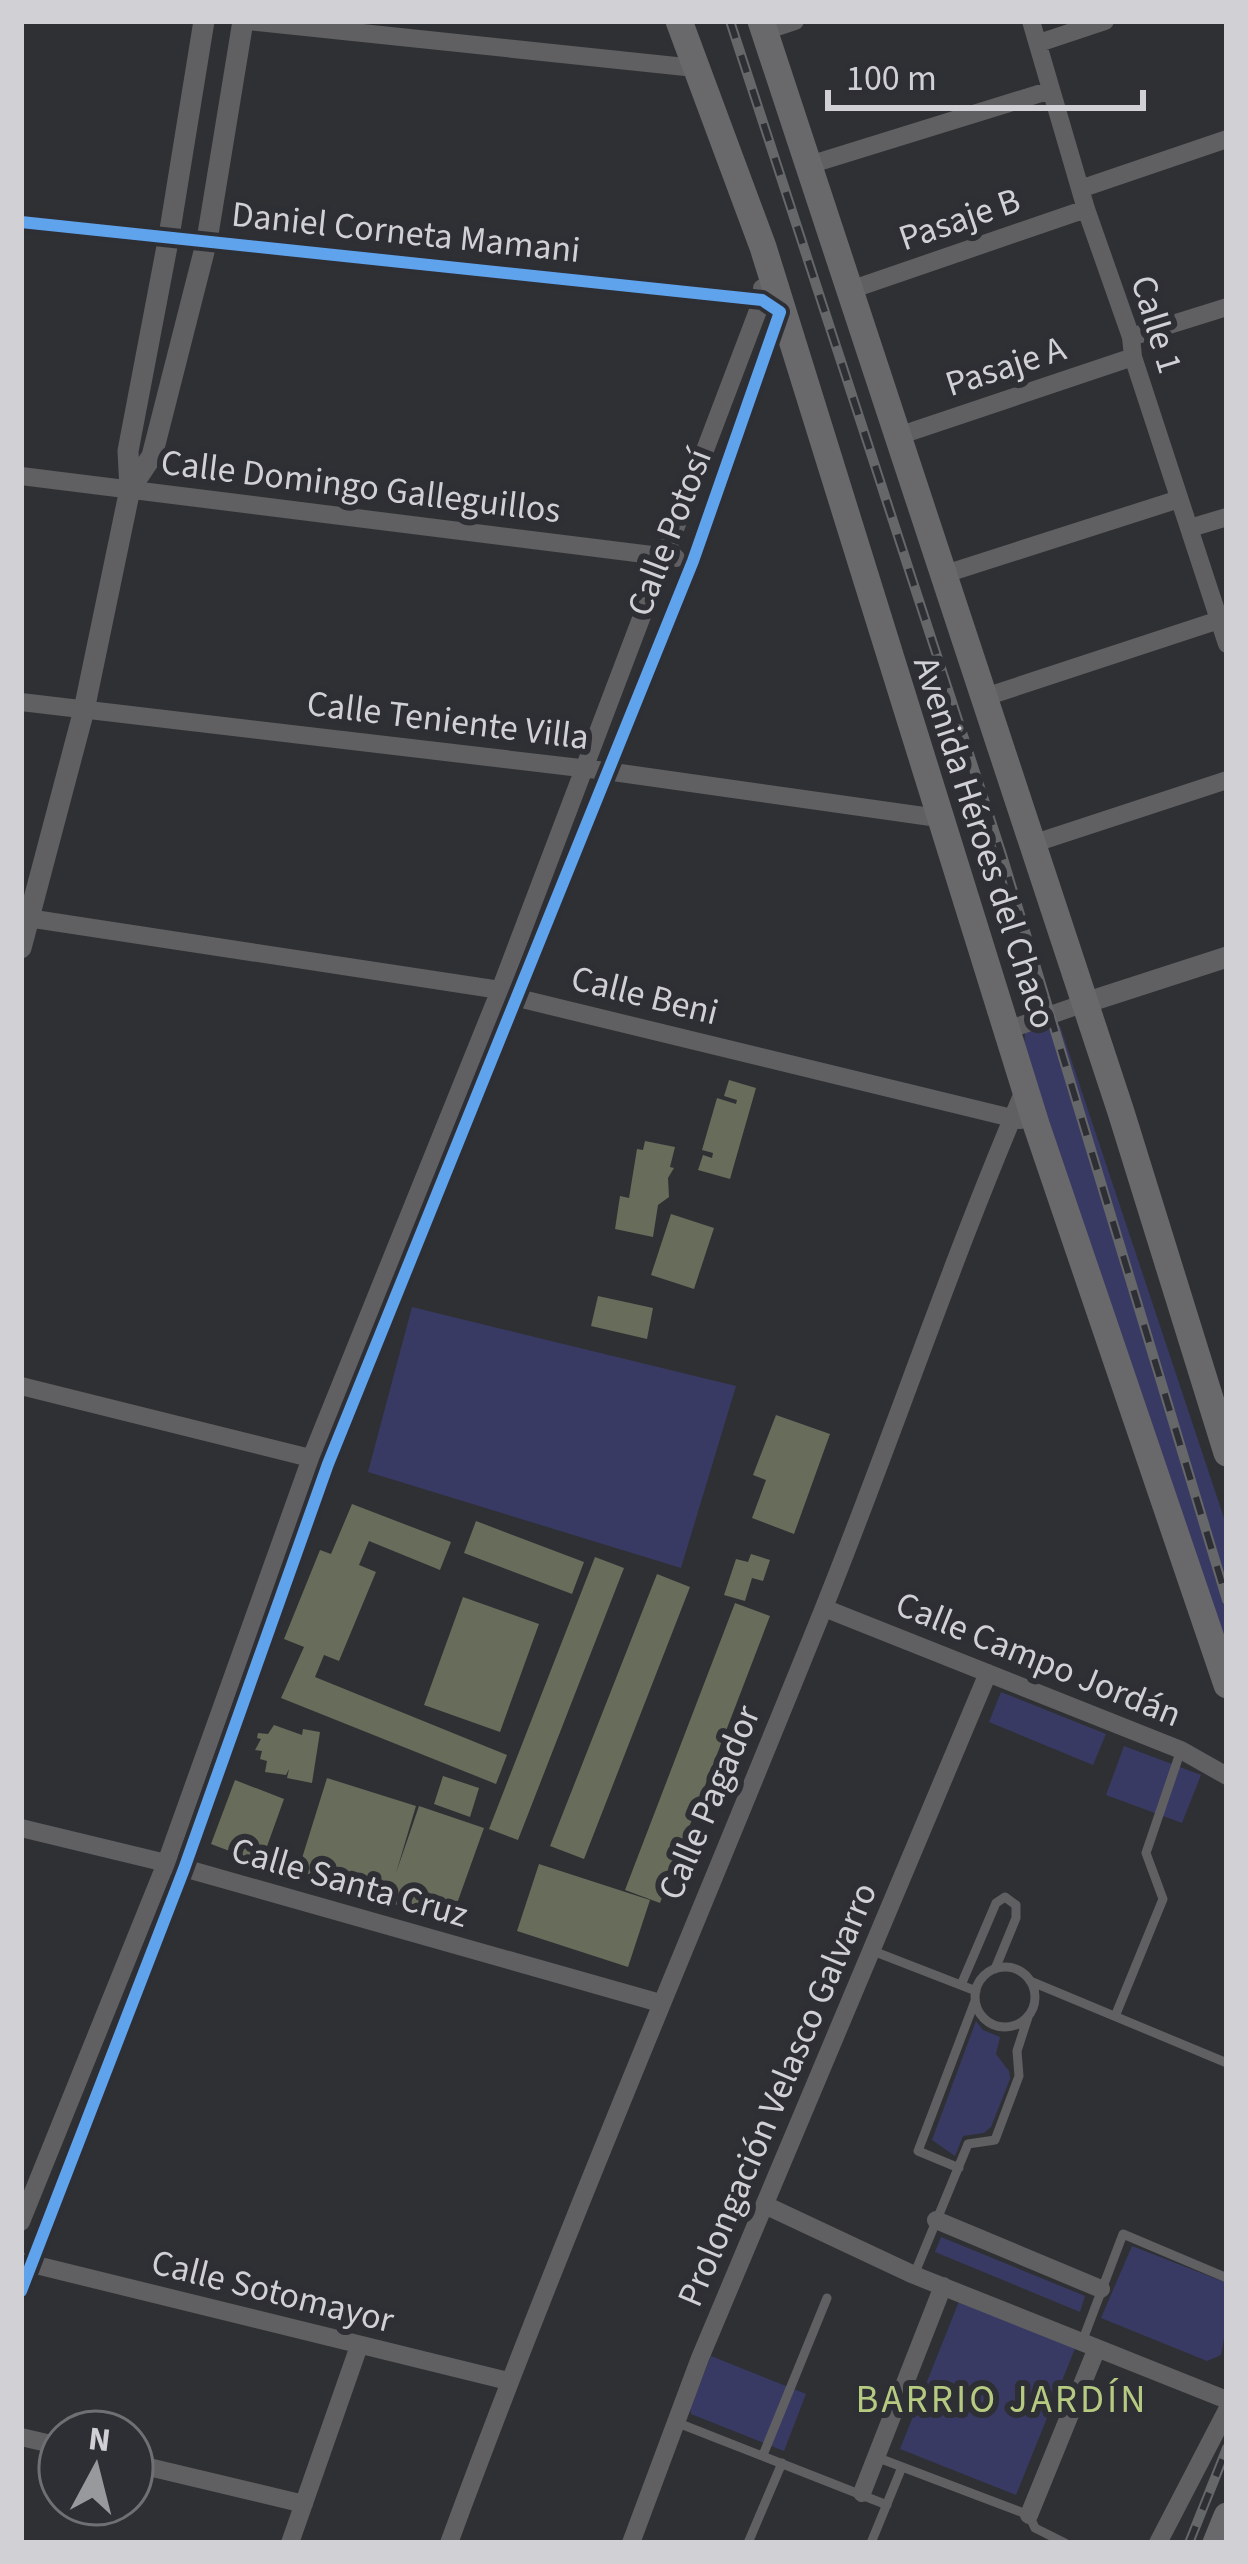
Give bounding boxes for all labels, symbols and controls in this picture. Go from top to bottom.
scale bar [828,36,1143,110]
text: 100 m [846,53,937,104]
street label: Pasaje B [892,175,1027,264]
street label: Daniel Corneta Mamani [229,189,583,276]
street label: Calle 1 [1118,269,1196,380]
street label: Pasaje A [939,323,1073,410]
street label: Calle Domingo Galleguillos [158,437,564,536]
street label: Calle Potosí [614,440,725,624]
street label: Avenida Héroes del Chaco [900,650,1069,1035]
street label: Calle Teniente Villa [304,678,592,763]
street label: Calle Beni [566,953,723,1038]
street label: Calle Campo Jordán [888,1579,1189,1740]
street label: Calle Pagador [646,1697,773,1908]
street label: Calle Santa Cruz [225,1824,474,1941]
street label: Prolongación Velasco Galvarro [665,1875,890,2315]
street label: Calle Sotomayor [146,2237,400,2346]
district label: BARRIO JARDÍN [856,2372,1148,2428]
north arrow [36,2408,156,2528]
text: N [86,2415,113,2464]

